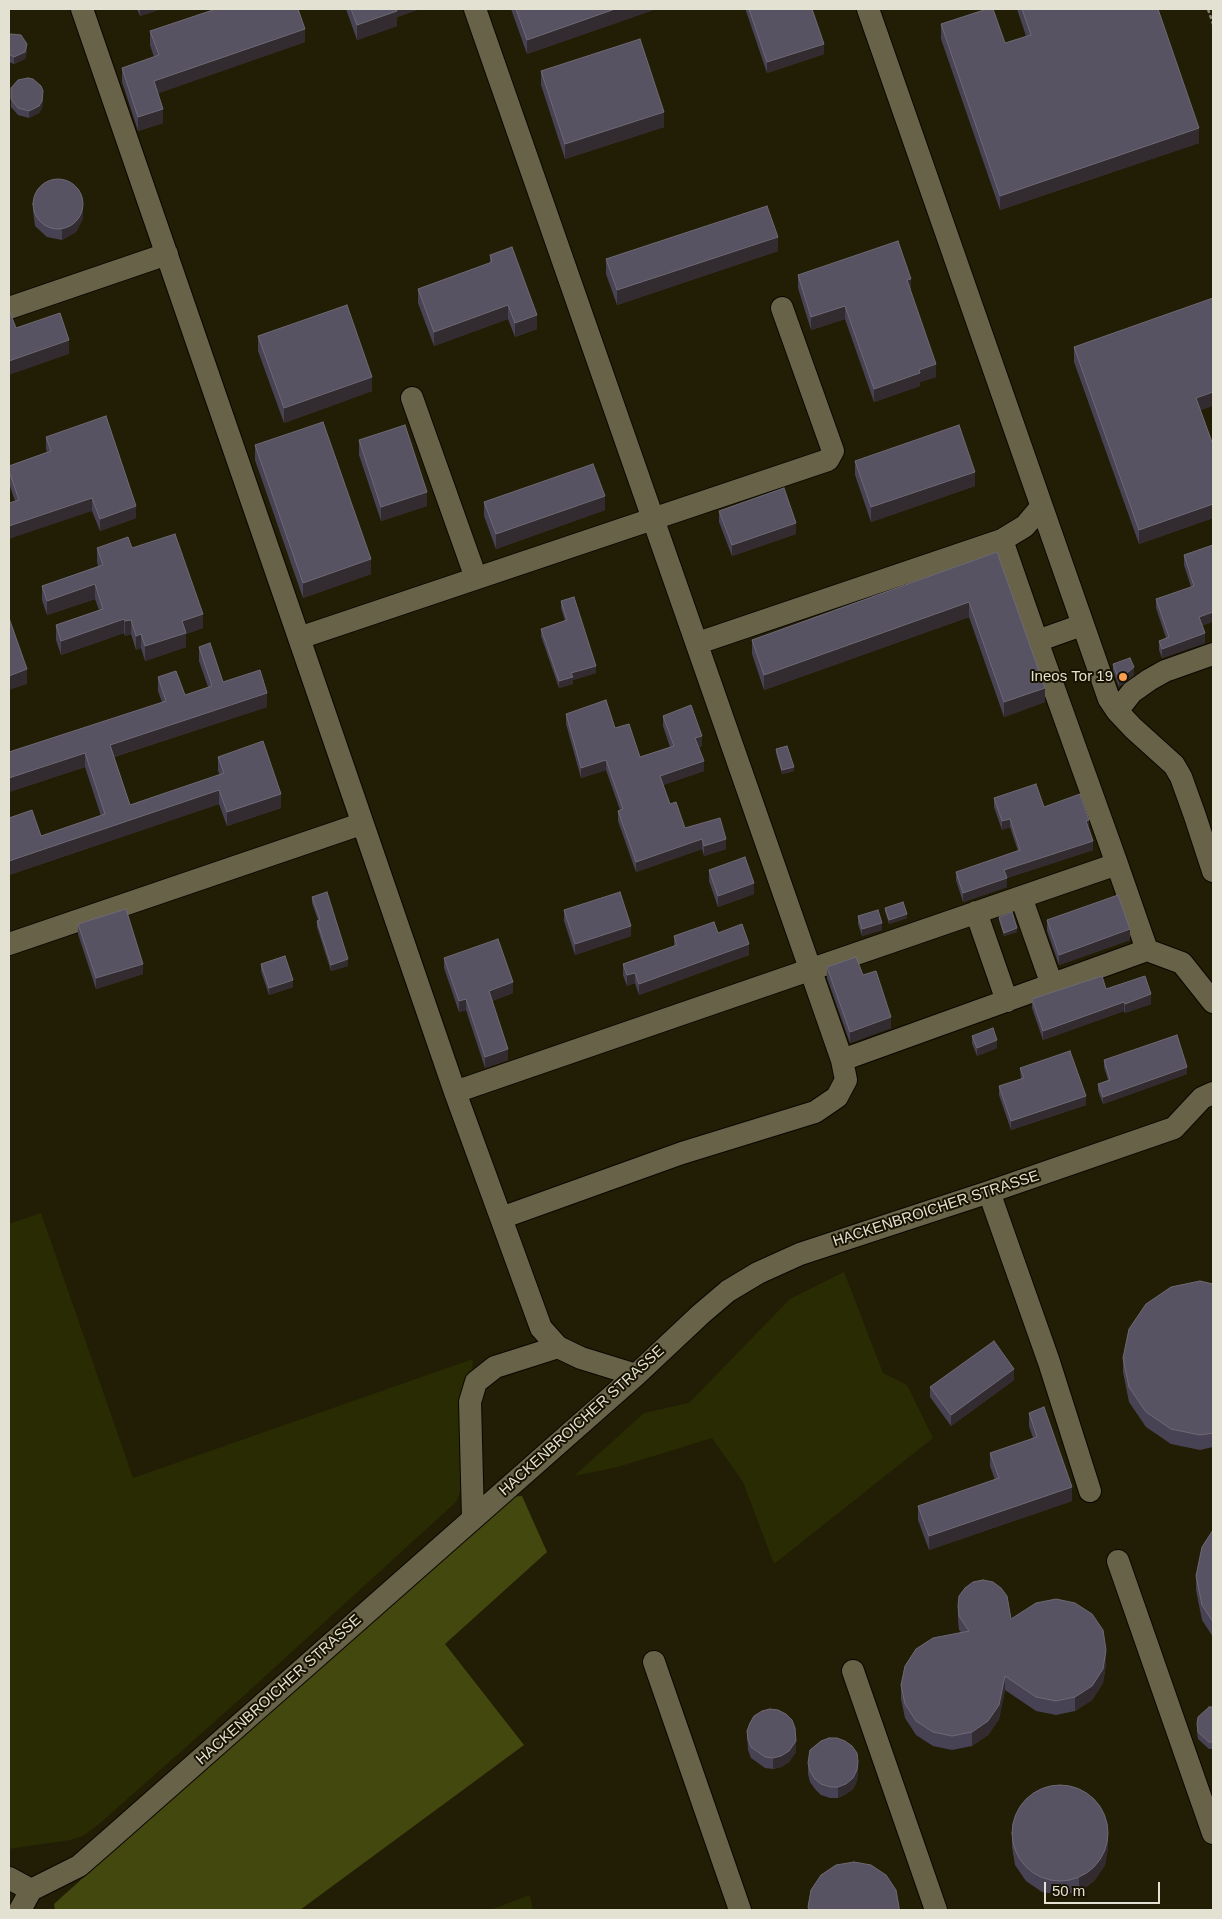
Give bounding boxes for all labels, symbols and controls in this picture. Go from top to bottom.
place label: Ineos Tor 19 [1030,668,1113,686]
marker: Ineos Tor 19 [1117,671,1129,683]
street label: HACKENBROICHER STRASSE [831,1167,1041,1251]
street label: HACKENBROICHER STRASSE [496,1342,668,1500]
street label: HACKENBROICHER STRASSE [193,1611,365,1769]
scale bar [1047,1872,1163,1904]
text: 50 m [1052,1882,1085,1899]

